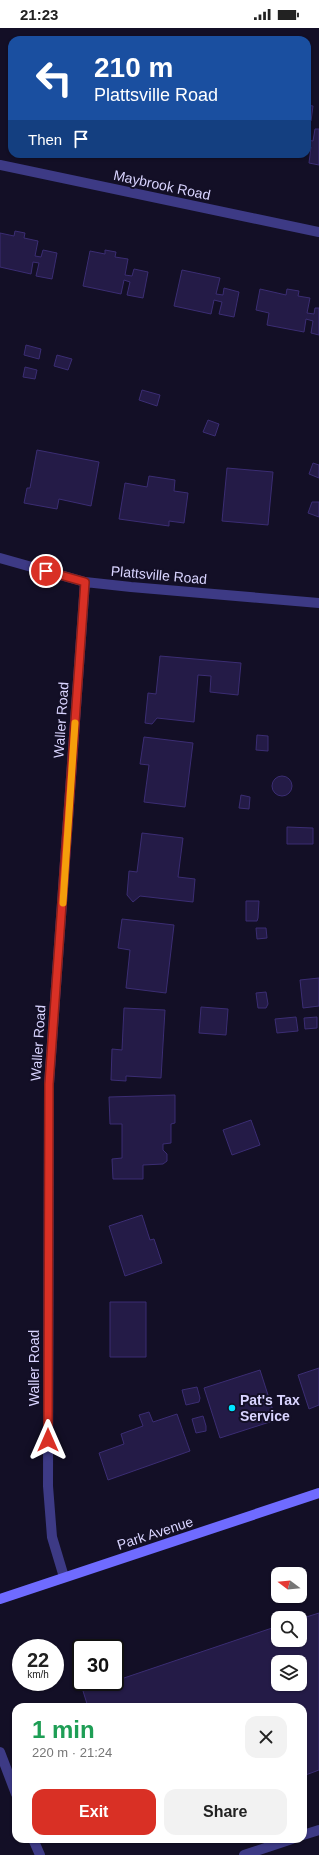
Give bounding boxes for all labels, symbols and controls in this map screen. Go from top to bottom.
text: 21:23 [20,6,58,23]
icon: left [28,52,80,104]
text: 210 m [94,52,173,83]
text: Plattsville Road [94,85,218,105]
icon: arrive [70,128,92,150]
text: Then [28,131,62,148]
street label: Maybrook Road [112,167,212,203]
pin [29,554,63,588]
icon: arrive [35,560,57,582]
street label: Plattsville Road [110,563,208,587]
street label: Waller Road [50,681,72,759]
street label: Waller Road [27,1004,49,1082]
street label: Waller Road [26,1330,42,1406]
place label: Pat's Tax Service [240,1392,300,1424]
marker: Pat's Tax Service [227,1403,237,1413]
position arrow [27,1419,69,1461]
street label: Park Avenue [115,1513,195,1553]
north arrow [271,1567,307,1603]
map controls [271,1567,307,1691]
button: search [271,1611,307,1647]
speed limit sign: 30 [72,1639,124,1691]
text: 22 [27,1649,49,1671]
button: layers [271,1655,307,1691]
text: km/h [27,1669,49,1680]
text: 1 min [32,1716,95,1743]
button: close [245,1716,287,1758]
text: 220 m · 21:24 [32,1745,112,1760]
button: Exit [32,1789,156,1835]
button: Share [164,1789,287,1835]

